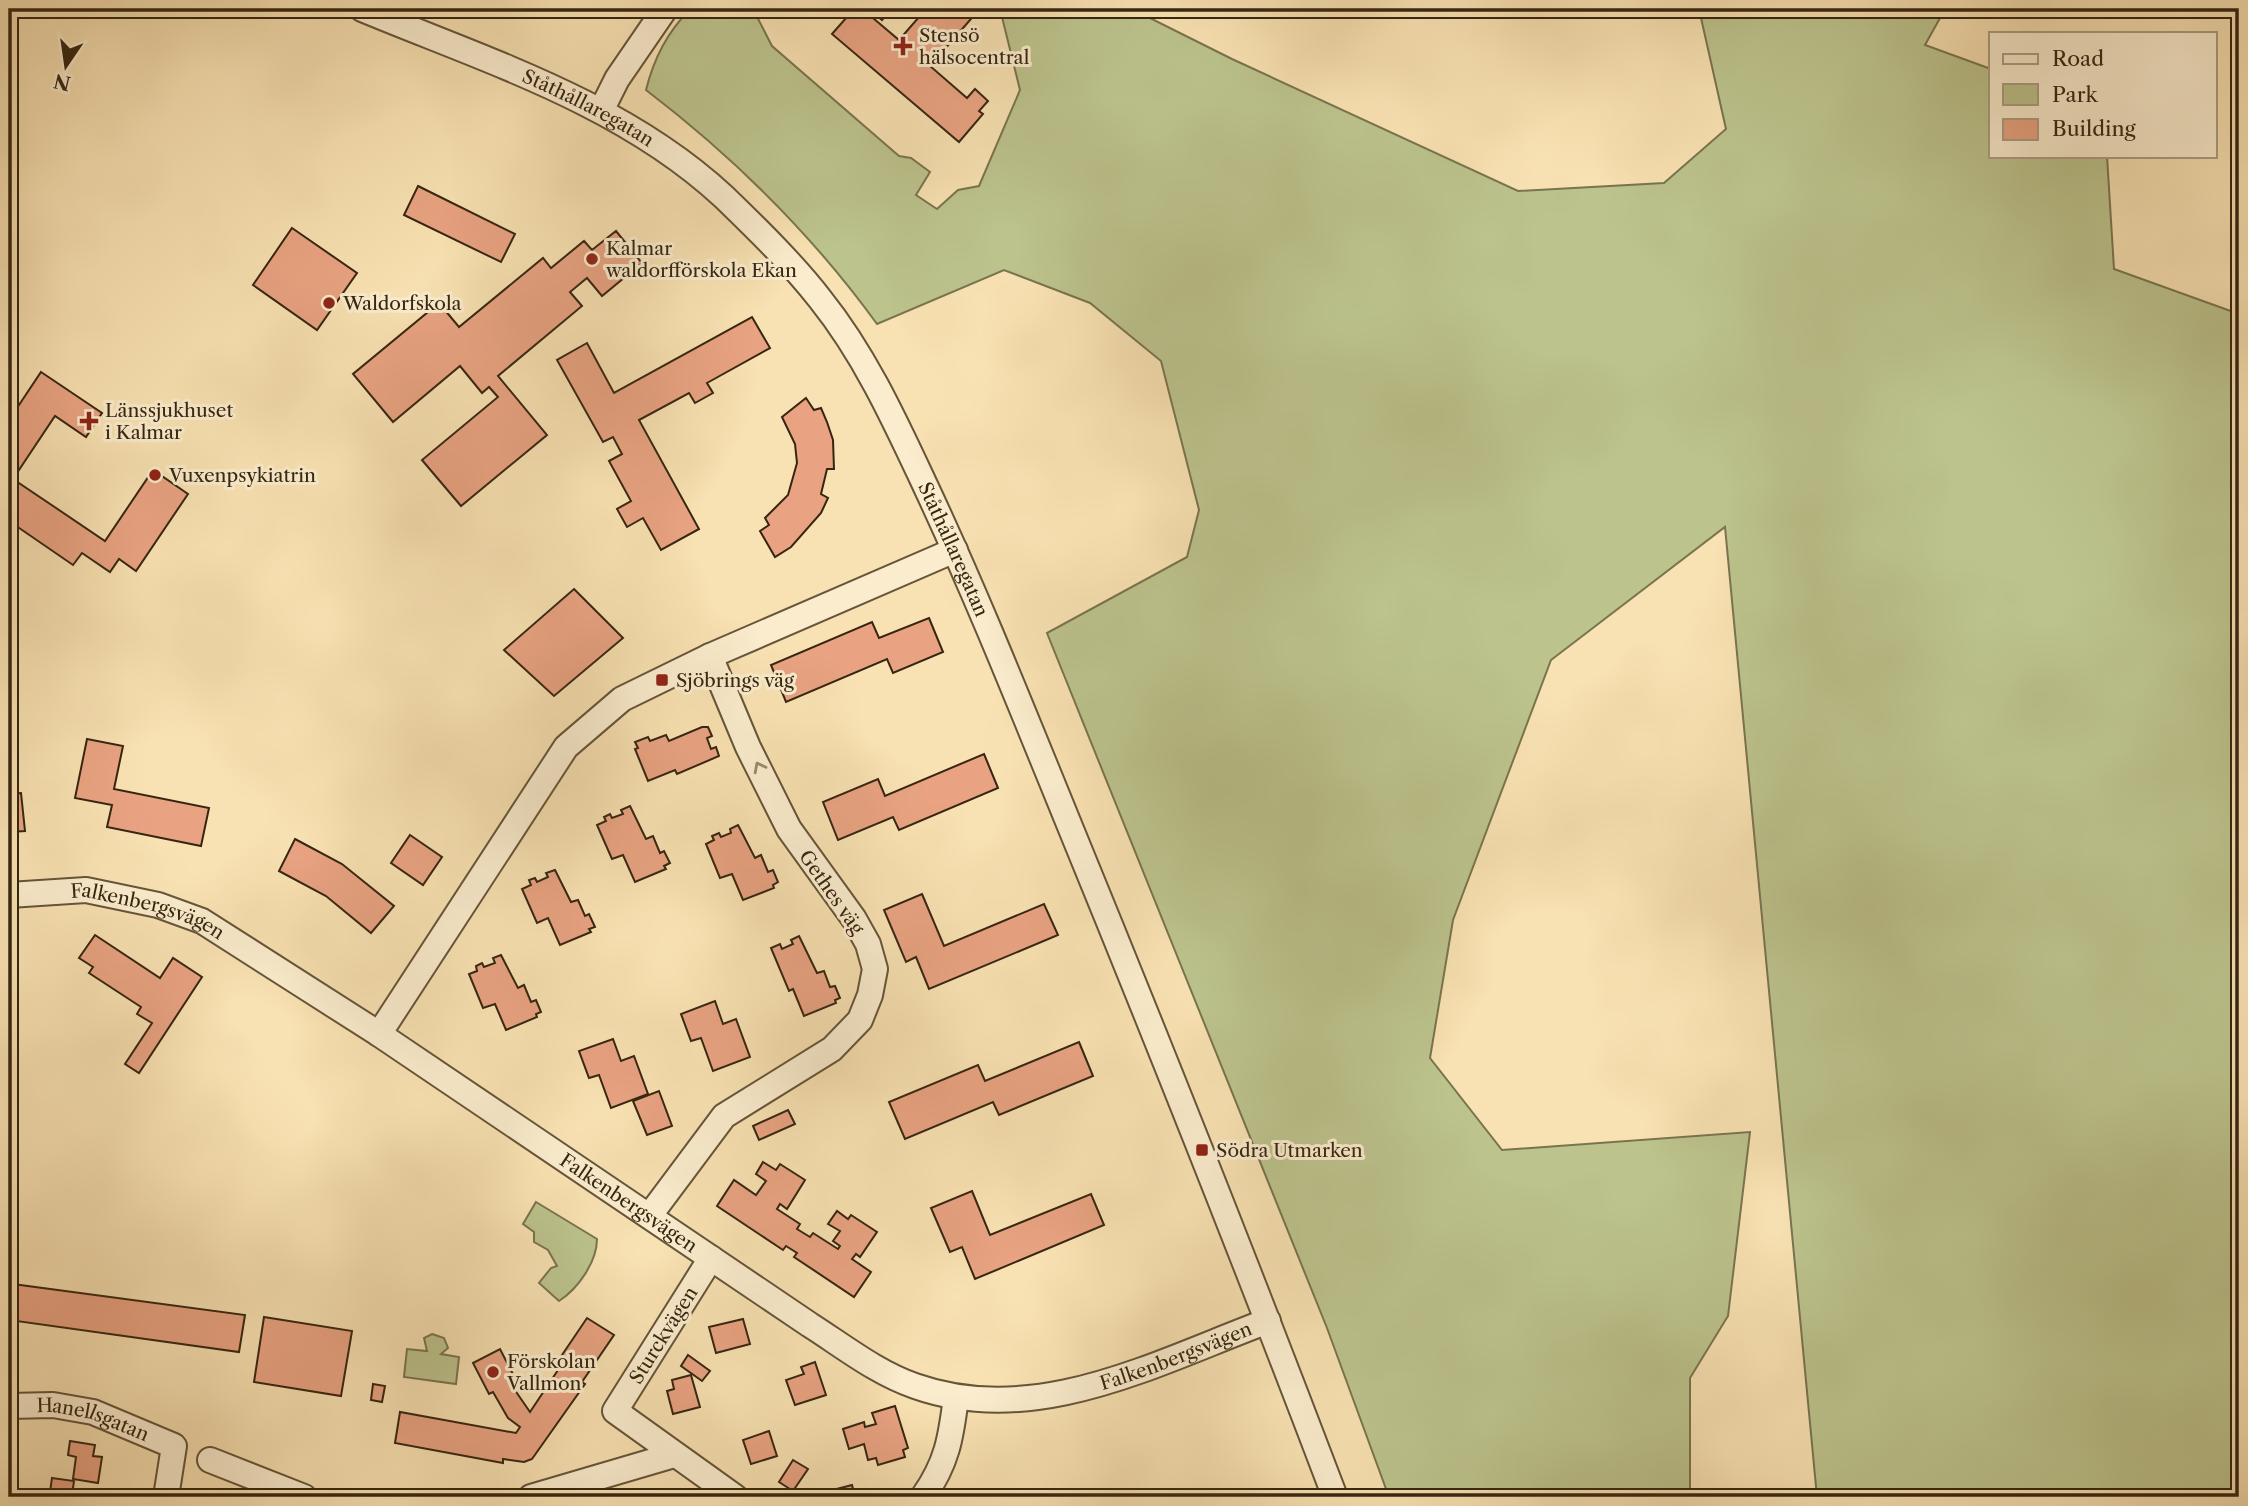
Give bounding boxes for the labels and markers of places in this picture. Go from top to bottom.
place label: Stensö hälsocentral [919,24,1030,69]
marker: Stensö hälsocentral [893,36,913,56]
place label: Kalmar waldorfförskola Ekan [605,237,797,282]
marker: Kalmar waldorfförskola Ekan [584,251,600,267]
place label: Waldorfskola [342,292,462,315]
marker: Waldorfskola [321,295,337,311]
place label: Länssjukhuset i Kalmar [105,399,234,444]
marker: Länssjukhuset i Kalmar [79,411,99,431]
place label: Vuxenpsykiatrin [168,464,316,487]
marker: Vuxenpsykiatrin [147,467,163,483]
place label: Sjöbrings väg [676,669,795,692]
marker: Sjöbrings väg [654,672,670,688]
place label: Södra Utmarken [1216,1139,1363,1162]
marker: Södra Utmarken [1194,1142,1210,1158]
place label: Förskolan Vallmon [506,1350,596,1395]
marker: Förskolan Vallmon [485,1364,501,1380]

